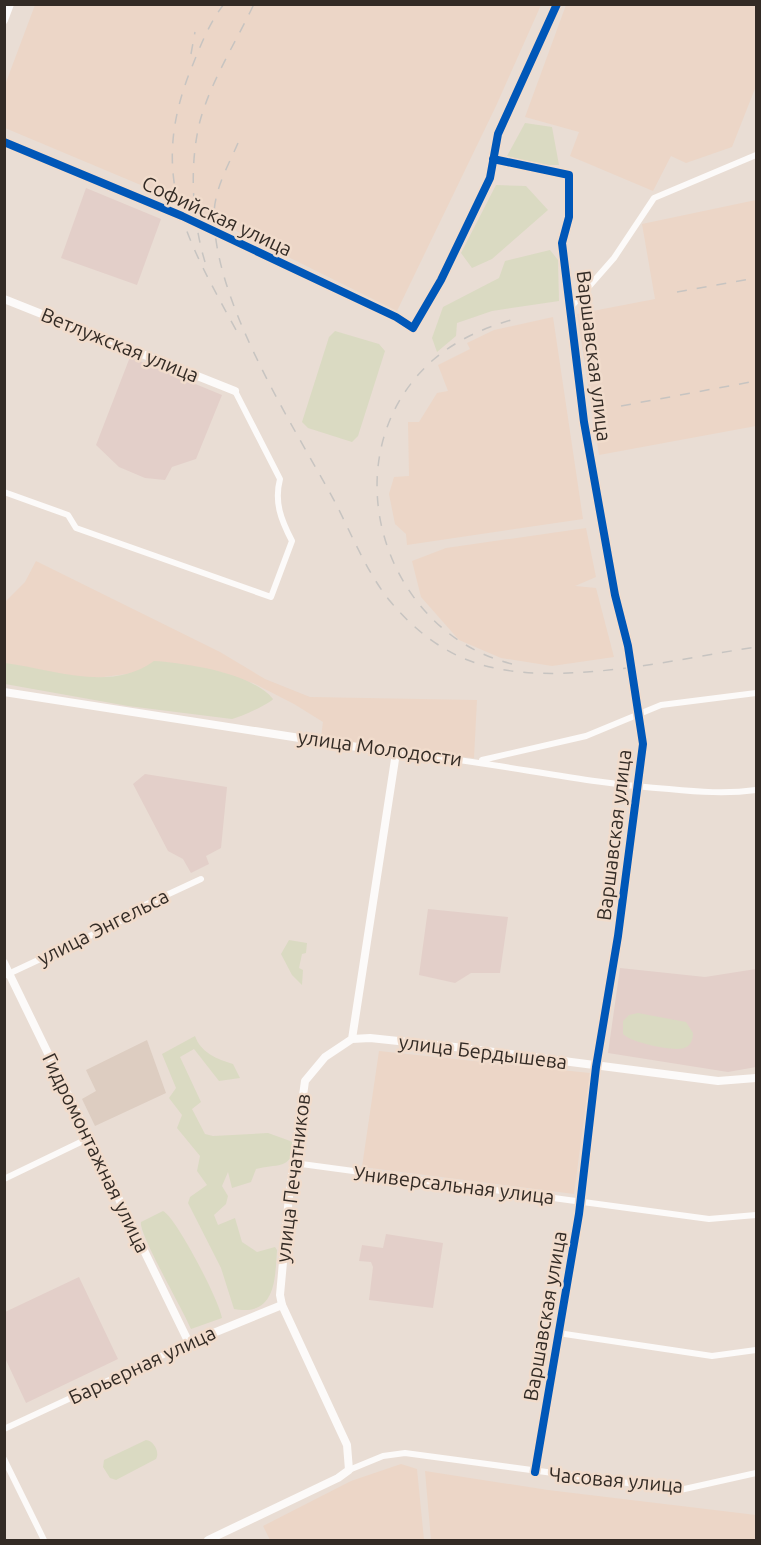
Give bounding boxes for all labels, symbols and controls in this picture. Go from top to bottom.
street label: Софийская улица [139,171,296,260]
street label: Варшавская улица [573,269,616,443]
street label: Ветлужская улица [38,302,202,387]
street label: улица Молодости [297,725,464,770]
street label: Варшавская улица [592,748,635,922]
street label: улица Энгельса [33,884,172,969]
street label: улица Бердышева [398,1030,569,1073]
street label: Гидромонтажная улица [38,1049,155,1256]
street label: улица Печатников [271,1092,314,1264]
street label: Универсальная улица [352,1161,556,1208]
street label: Варшавская улица [518,1229,571,1403]
street label: Барьерная улица [65,1320,219,1409]
street label: Часовая улица [548,1462,684,1497]

